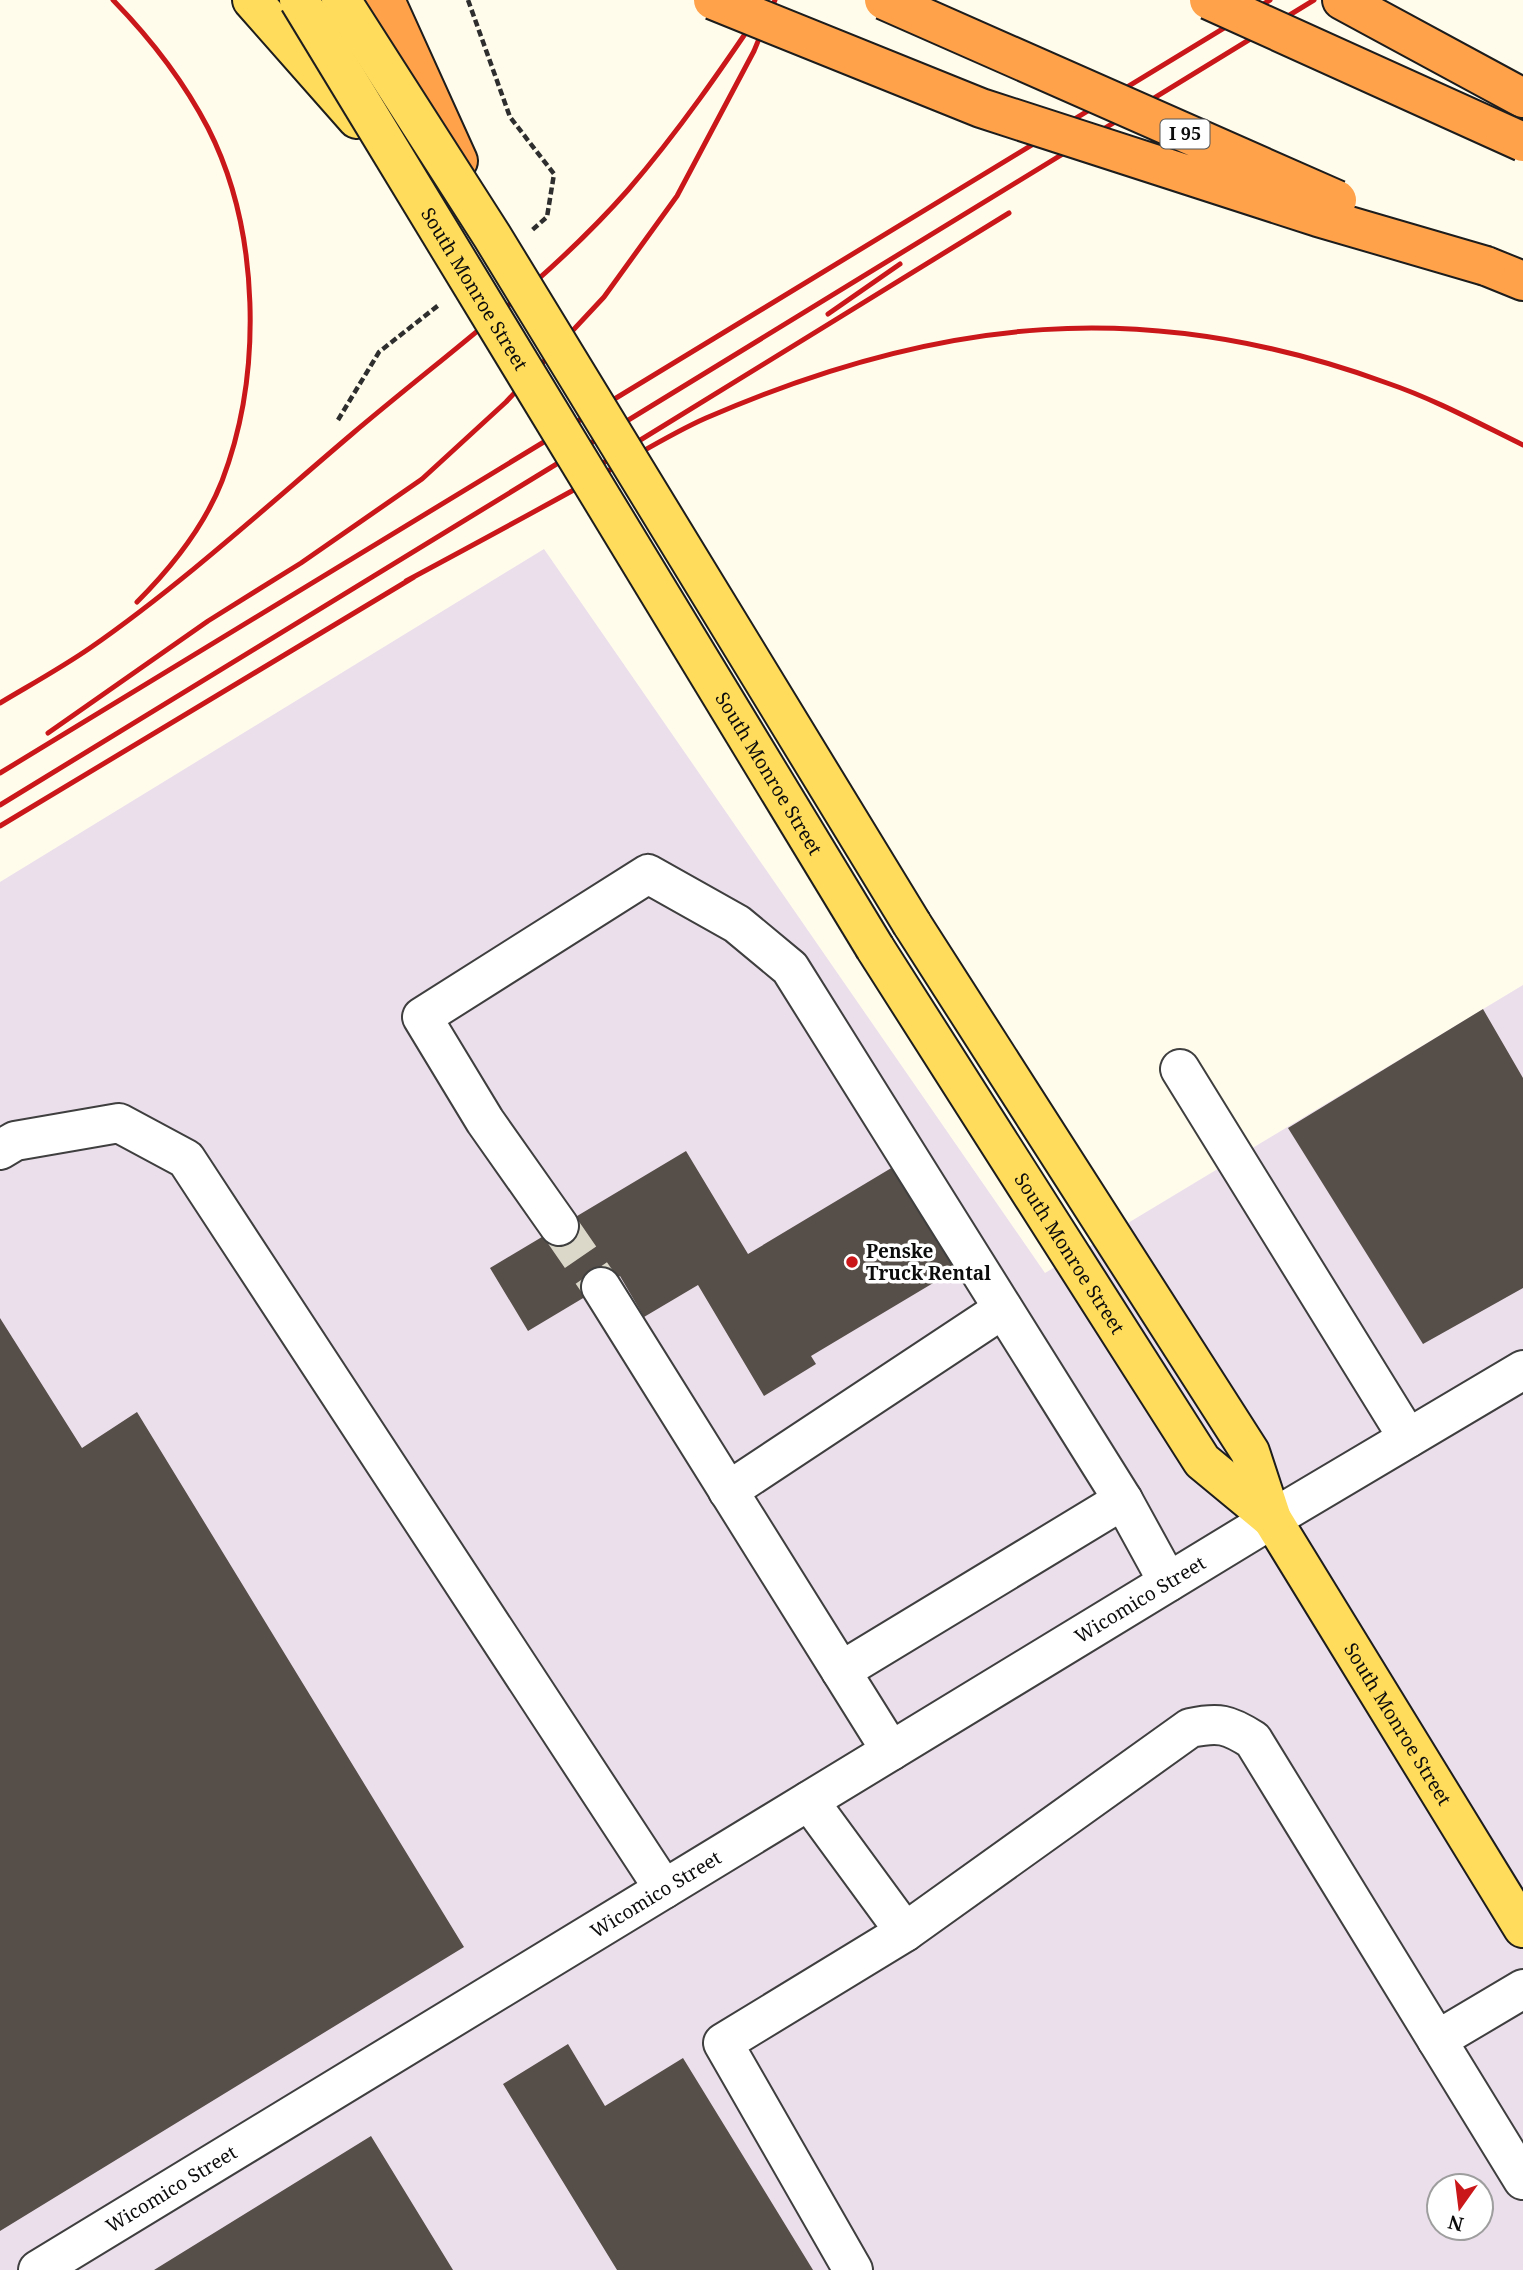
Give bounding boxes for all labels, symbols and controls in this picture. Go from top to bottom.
road number: I 95 [1160,119,1210,148]
street label: South Monroe Street [415,203,534,375]
street label: South Monroe Street [709,687,829,860]
street label: South Monroe Street [1009,1168,1131,1339]
place label: Penske Truck Rental [866,1238,991,1286]
marker: Penske Truck Rental [844,1254,860,1270]
street label: Wicomico Street [1070,1549,1211,1649]
street label: South Monroe Street [1338,1638,1458,1810]
street label: Wicomico Street [585,1844,726,1944]
street label: Wicomico Street [101,2139,242,2239]
north arrow [1425,2172,1495,2242]
text: N [1445,2209,1466,2238]

